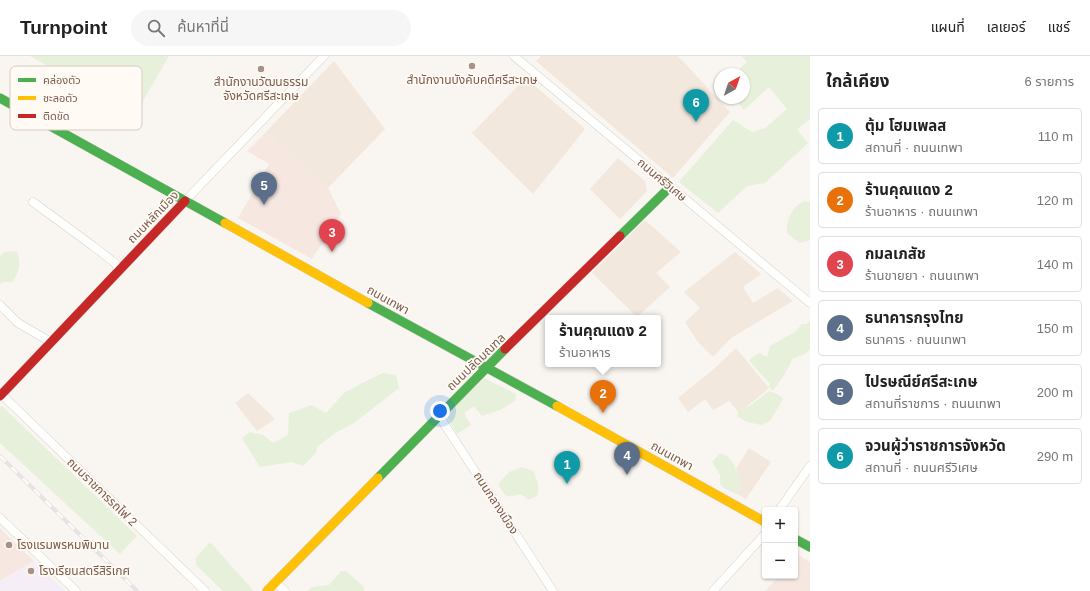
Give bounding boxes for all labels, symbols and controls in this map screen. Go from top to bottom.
search box [131,10,411,46]
text: Turnpoint [20,17,107,38]
icon: search [145,17,167,39]
text: ค้นหาที่นี่ [177,18,229,35]
text: แผนที่ [931,19,965,35]
text: เลเยอร์ [987,19,1026,35]
text: แชร์ [1048,19,1070,35]
marker: สำนักงานบังคับคดีศรีสะเกษ [467,61,477,71]
marker: สำนักงานวัฒนธรรม จังหวัดศรีสะเกษ [256,64,266,74]
legend [10,66,142,130]
north arrow [714,68,750,104]
text: ใกล้เคียง [826,72,889,91]
place label: สำนักงานบังคับคดีศรีสะเกษ [407,73,538,87]
text: คล่องตัว [43,74,81,86]
text: 6 รายการ [1024,74,1074,89]
place label: สำนักงานวัฒนธรรม จังหวัดศรีสะเกษ [214,75,308,103]
pin: 6 [683,89,709,122]
text: ชะลอตัว [43,92,78,104]
text: ติดขัด [43,110,70,122]
text: ตุ้ม โฮมเพลส [865,117,946,134]
text: 1 [836,129,844,144]
text: 110 m [1038,129,1073,144]
text: สถานที่ · ถนนเทพา [865,140,963,155]
street label: ถนนศรีวิเศษ [635,155,690,205]
pin: 5 [251,172,277,205]
text: ร้านคุณแดง 2 [865,181,953,198]
street label: ถนนหลักเมือง [125,188,181,246]
text: 2 [836,193,844,208]
text: 120 m [1037,193,1073,208]
text: ร้านอาหาร · ถนนเทพา [865,204,978,219]
pin: 3 [319,219,345,252]
text: กมลเภสัช [865,245,926,262]
text: 3 [836,257,844,272]
text: 140 m [1037,257,1073,272]
text: ร้านขายยา · ถนนเทพา [865,268,979,283]
street label: ถนนเทพา [364,283,412,317]
text: ธนาคารกรุงไทย [865,309,963,326]
popup [545,315,661,367]
text: 4 [836,321,844,336]
text: 150 m [1037,321,1073,336]
text: ร้านคุณแดง 2 [559,322,647,339]
street label: ถนนปลัดมณฑล [444,331,508,393]
text: ธนาคาร · ถนนเทพา [865,332,966,347]
text: ร้านอาหาร [559,345,611,360]
text: ไปรษณีย์ศรีสะเกษ [865,373,978,390]
pin: 2 [590,380,616,413]
text: 5 [836,385,844,400]
text: 200 m [1037,385,1073,400]
text: สถานที่ราชการ · ถนนเทพา [865,396,1001,411]
your location [430,401,450,421]
text: จวนผู้ว่าราชการจังหวัด [865,437,1006,454]
street label: ถนนเทพา [648,439,696,473]
pin: 4 [614,442,640,475]
text: 6 [836,449,844,464]
text: 290 m [1037,449,1073,464]
pin: 1 [554,451,580,484]
street label: ถนนราชการรถไฟ 2 [64,455,140,529]
text: สถานที่ · ถนนศรีวิเศษ [865,460,978,475]
street label: ถนนกลางเมือง [471,469,521,537]
map controls [762,507,798,579]
button: + [762,507,798,543]
place label: โรงแรมพรหมพิมาน [17,538,109,552]
marker: โรงแรมพรหมพิมาน [4,540,14,550]
button: − [762,543,798,579]
place label: โรงเรียนสตรีสิริเกศ [39,564,130,578]
marker: โรงเรียนสตรีสิริเกศ [26,566,36,576]

